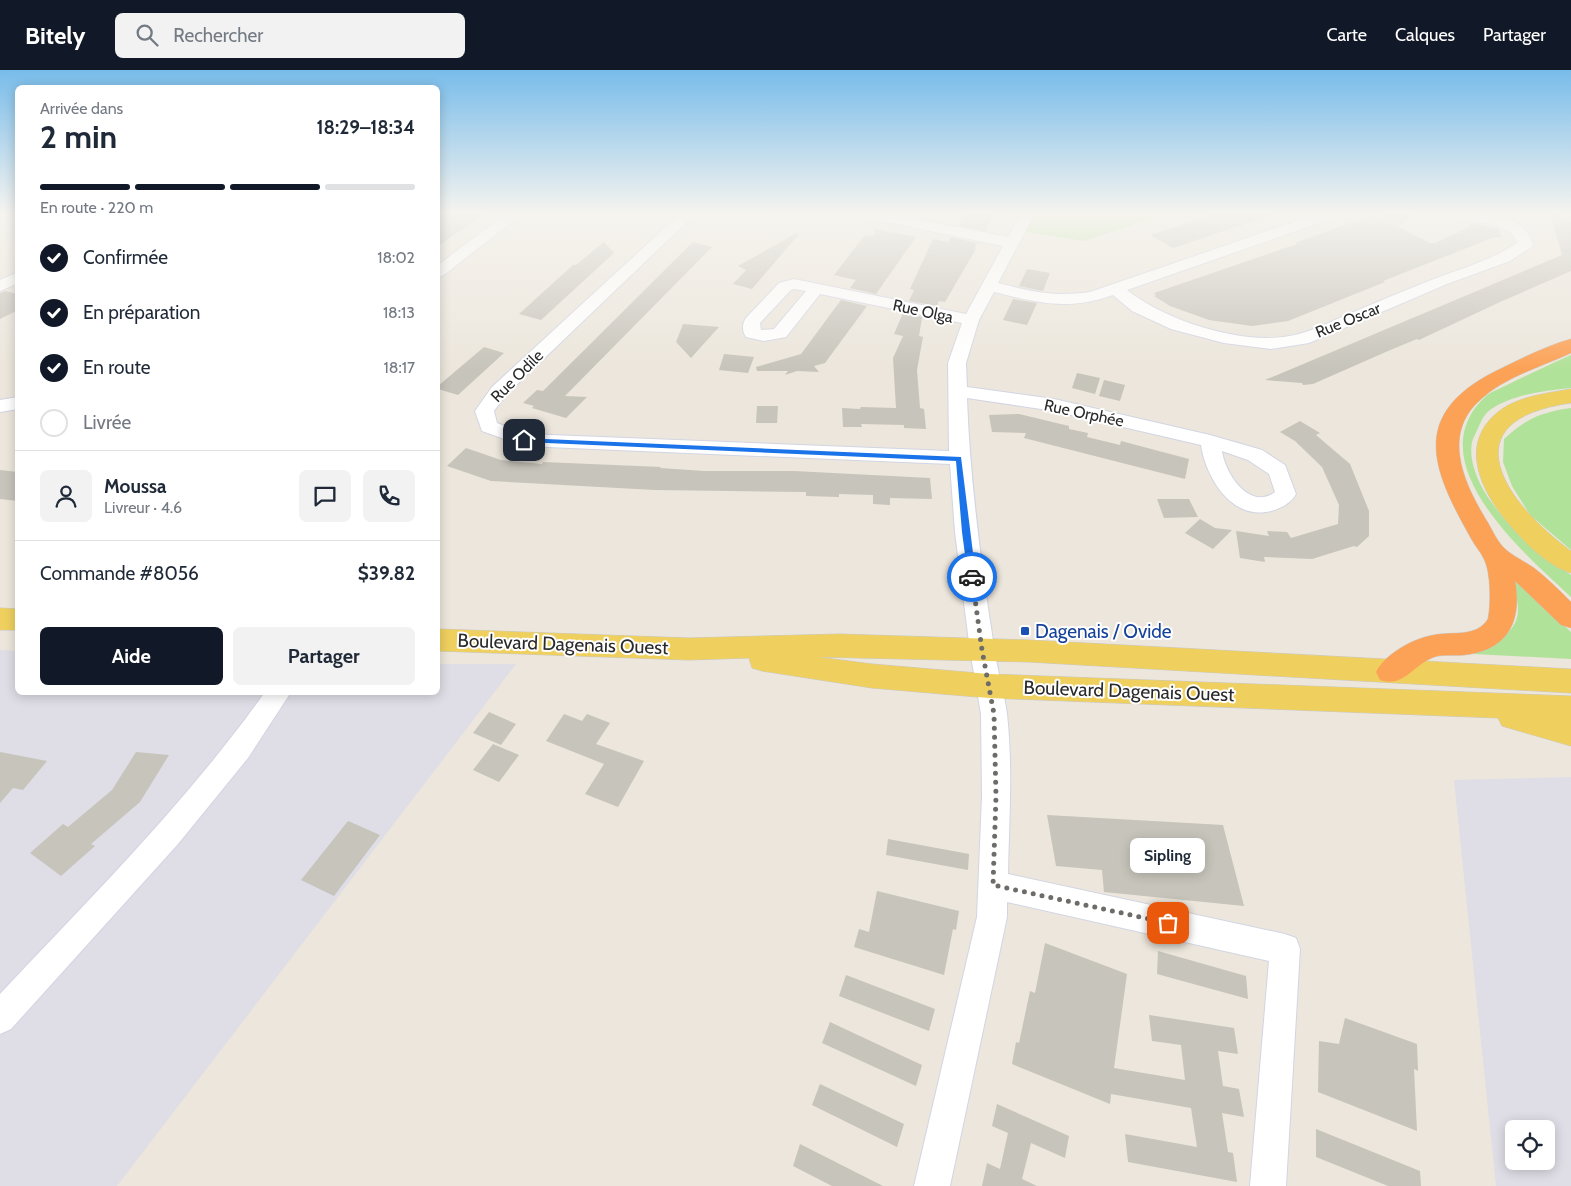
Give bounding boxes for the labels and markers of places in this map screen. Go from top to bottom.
pin [503,419,545,461]
place label: Dagenais / Ovide [1035,620,1172,643]
marker: Dagenais / Ovide [1019,625,1031,637]
callout: Sipling [1130,838,1206,873]
pin [1147,902,1189,944]

